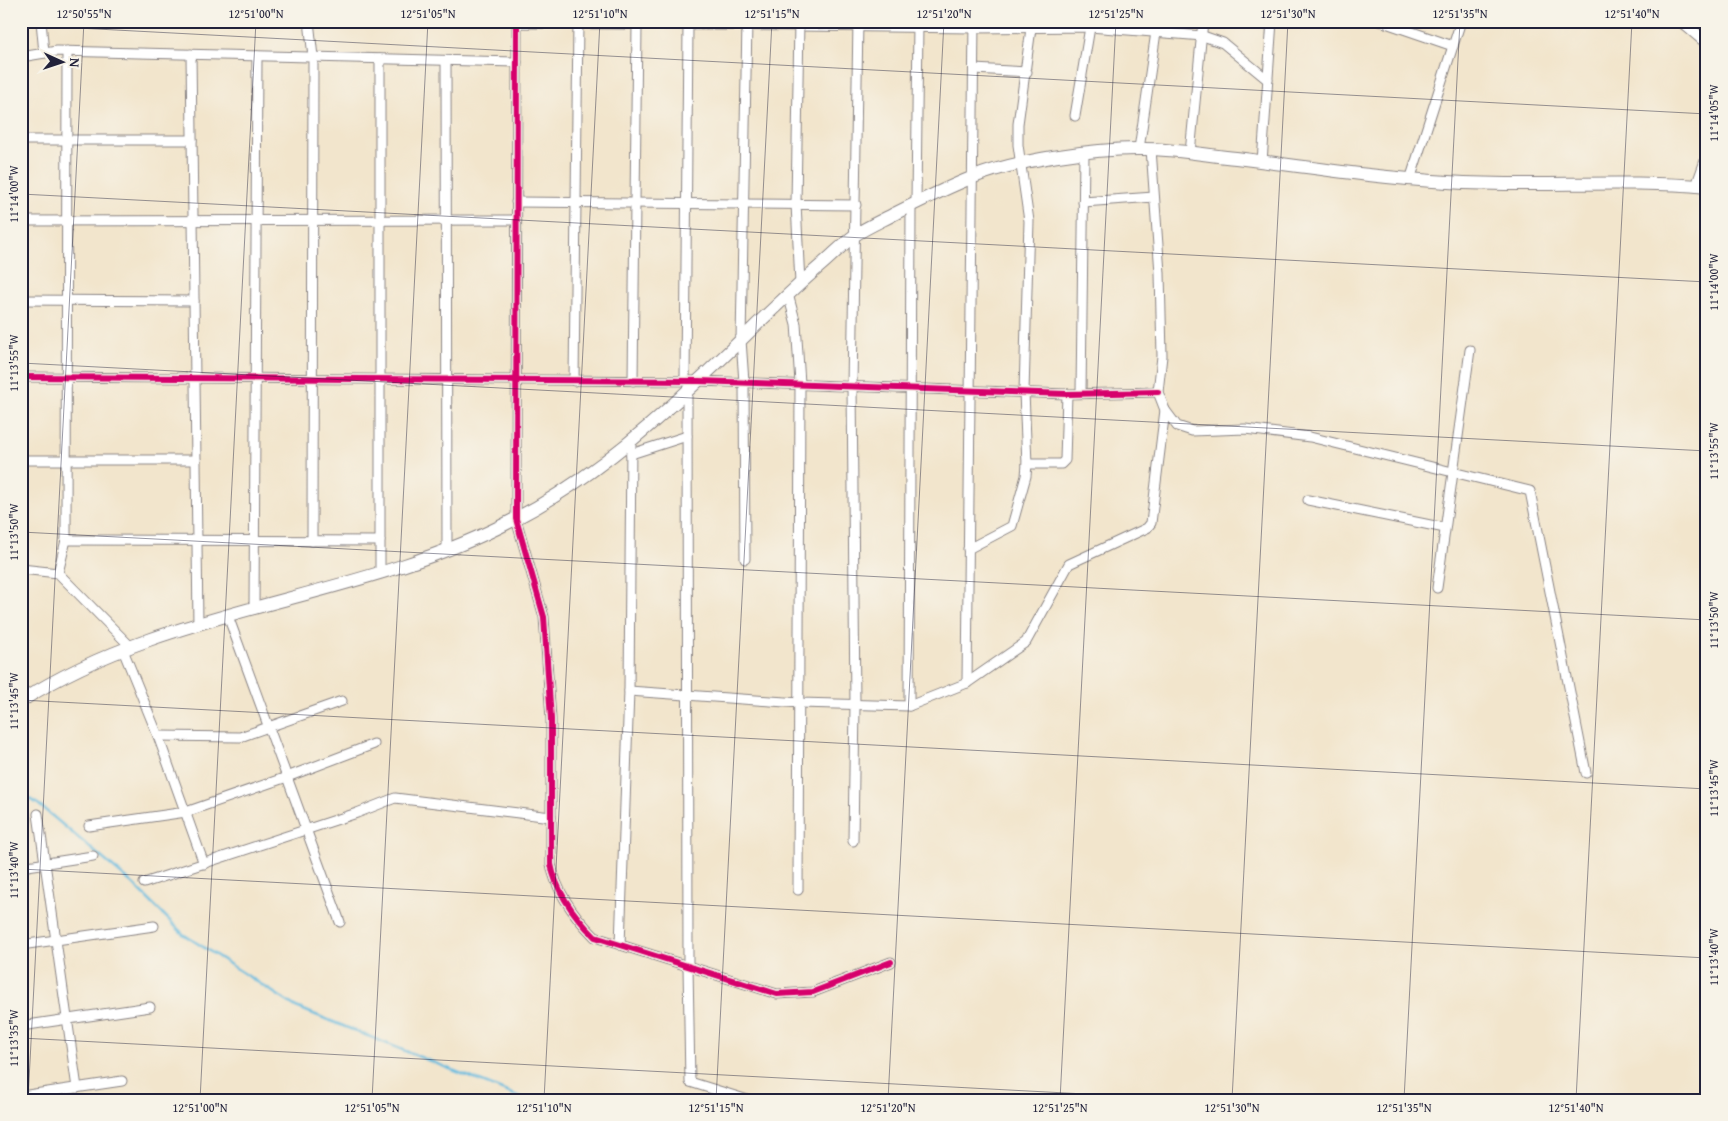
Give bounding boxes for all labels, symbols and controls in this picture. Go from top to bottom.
text: 12°50'55"N [56,5,112,22]
text: 12°51'00"N [228,5,284,22]
text: 12°51'05"N [400,5,456,22]
text: 12°51'10"N [572,5,628,22]
text: 12°51'15"N [744,5,800,22]
text: 12°51'20"N [916,5,972,22]
text: 12°51'25"N [1088,5,1144,22]
text: 12°51'30"N [1260,5,1316,22]
text: 12°51'35"N [1432,5,1488,22]
text: 12°51'40"N [1604,5,1660,22]
north arrow [38,38,88,88]
text: N [65,57,85,69]
text: 11°14'05"W [1705,83,1722,142]
text: 11°14'00"W [5,164,22,223]
text: 11°14'00"W [1705,252,1722,311]
text: 11°13'55"W [5,333,22,392]
text: 11°13'55"W [1705,421,1722,480]
text: 11°13'50"W [5,502,22,561]
text: 11°13'50"W [1705,590,1722,649]
text: 11°13'45"W [5,671,22,730]
text: 11°13'45"W [1705,758,1722,817]
text: 11°13'40"W [5,840,22,899]
text: 11°13'40"W [1705,927,1722,986]
text: 11°13'35"W [5,1008,22,1067]
text: 12°51'00"N [172,1099,228,1116]
text: 12°51'05"N [344,1099,400,1116]
text: 12°51'10"N [516,1099,572,1116]
text: 12°51'15"N [688,1099,744,1116]
text: 12°51'20"N [860,1099,916,1116]
text: 12°51'25"N [1032,1099,1088,1116]
text: 12°51'30"N [1204,1099,1260,1116]
text: 12°51'35"N [1376,1099,1432,1116]
text: 12°51'40"N [1548,1099,1604,1116]

